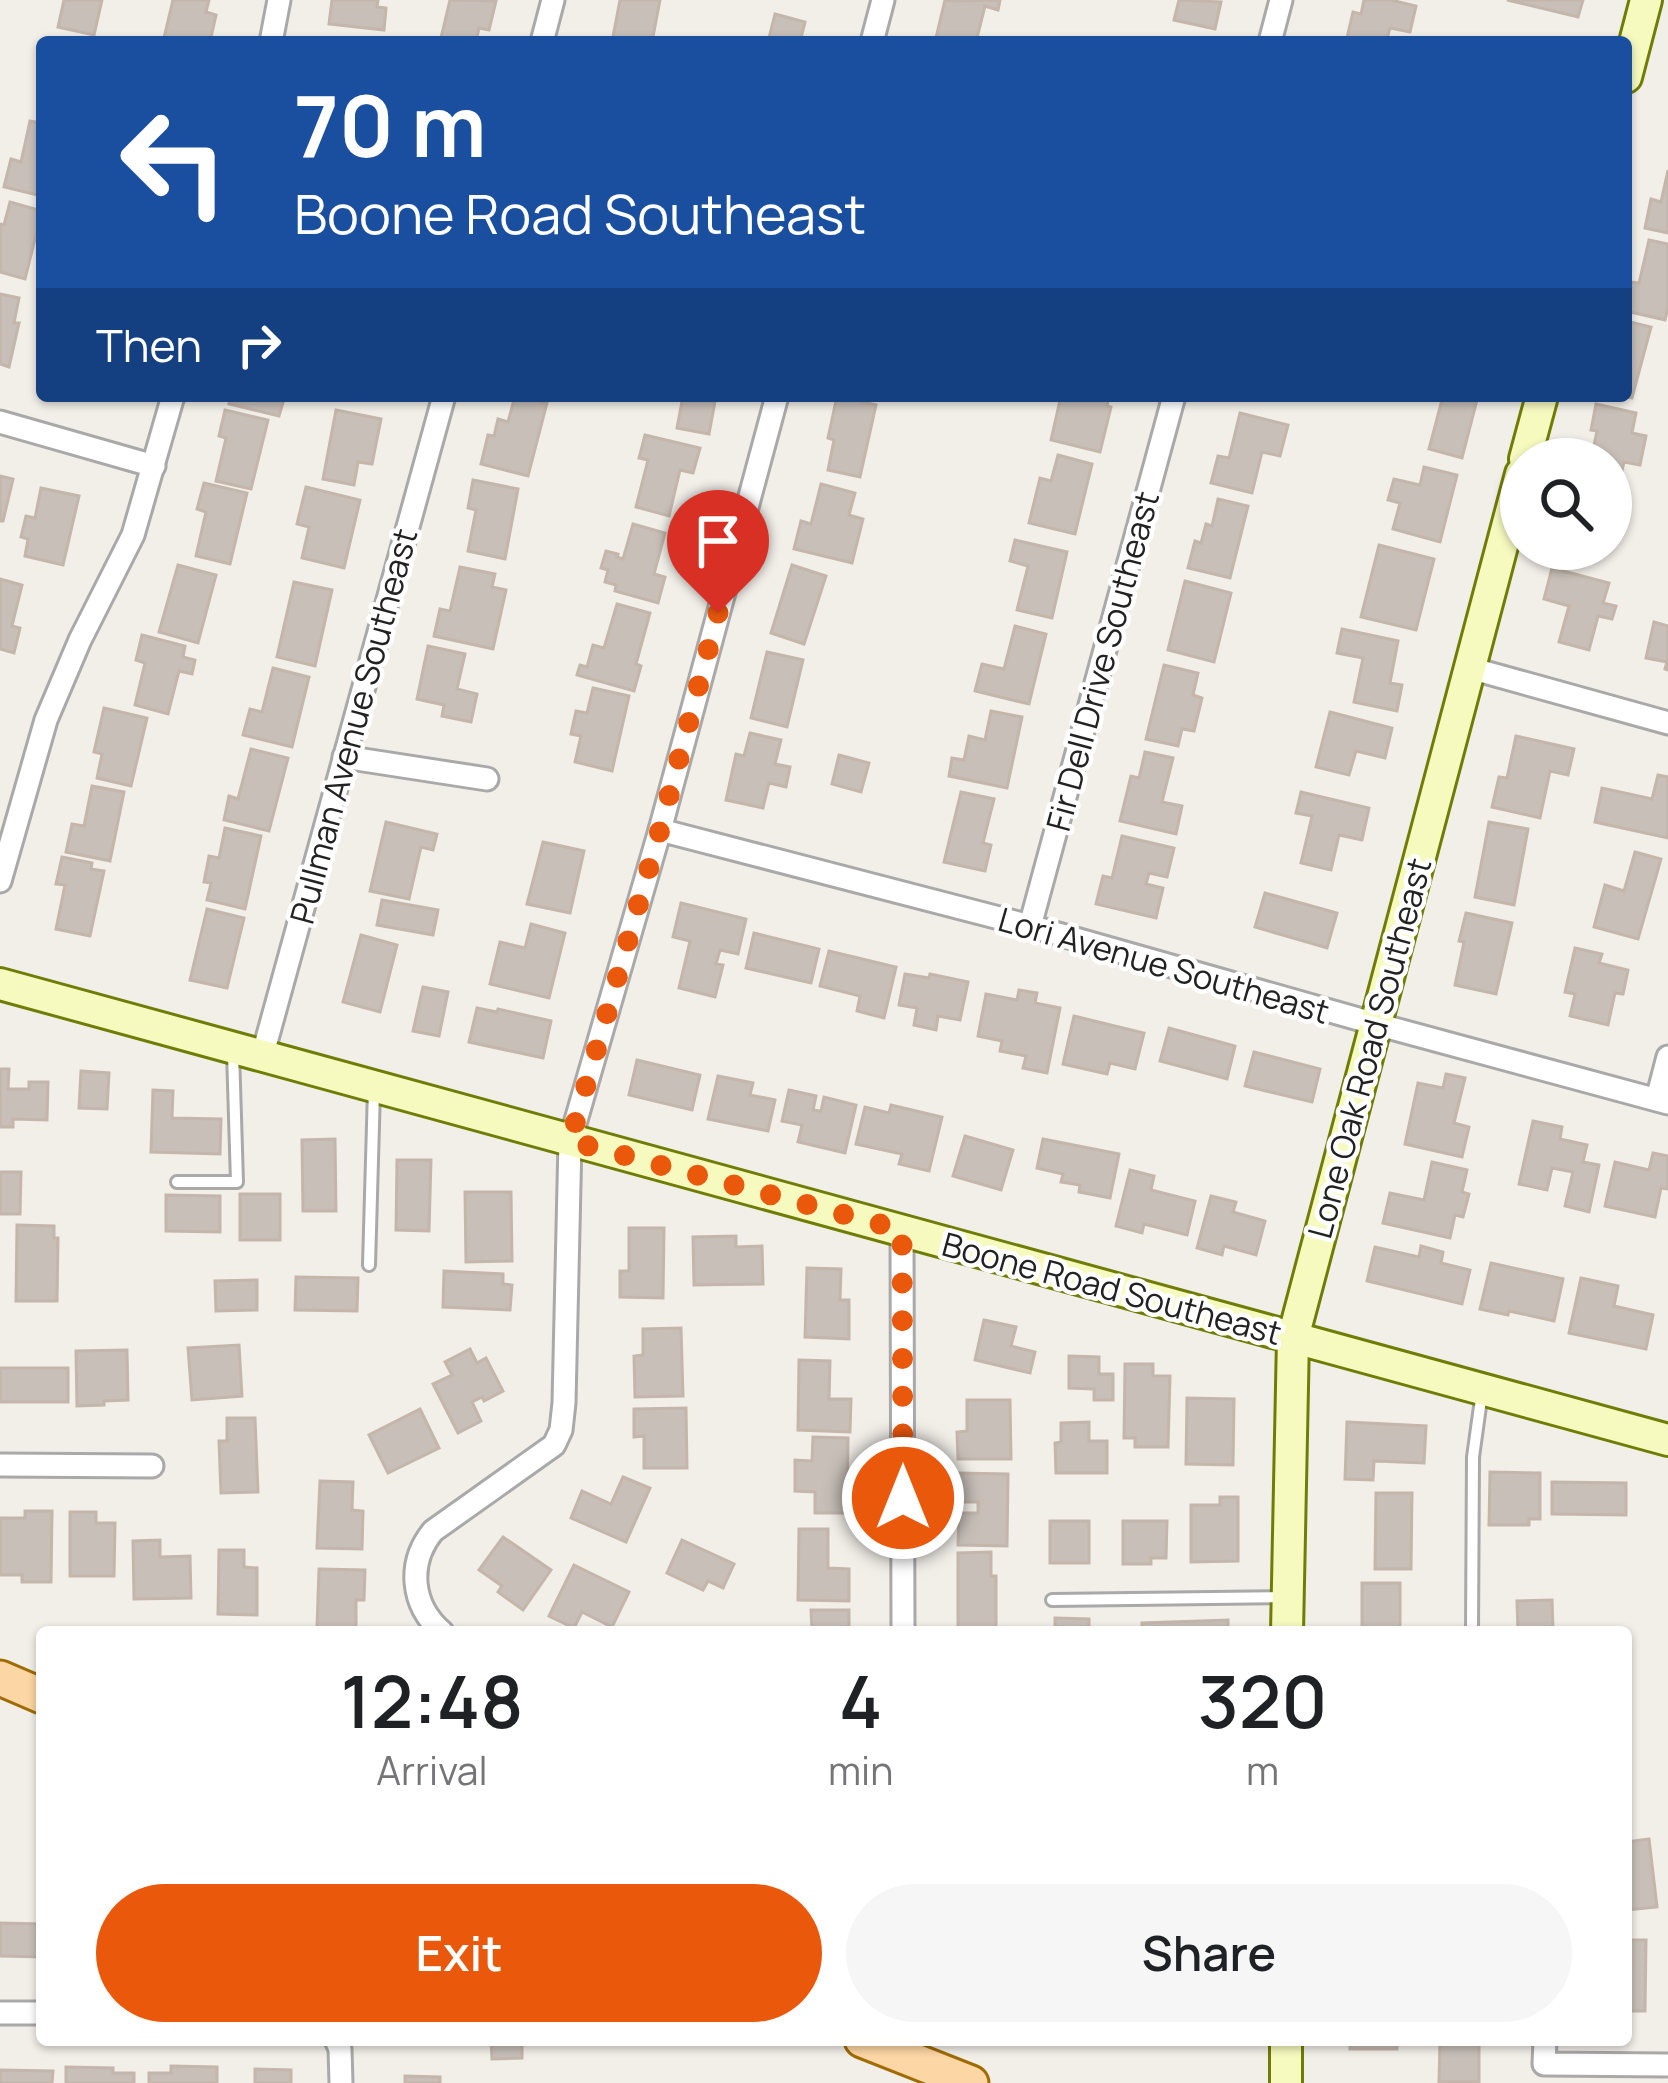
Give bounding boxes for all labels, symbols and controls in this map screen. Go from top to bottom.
text: 70 m [294,67,486,182]
icon: left [96,84,252,240]
text: Boone Road Southeast [294,176,866,250]
icon: right [226,312,292,378]
text: Then [96,314,202,376]
map controls [1500,438,1632,570]
button: search [1500,438,1632,570]
street label: Fir Dell Drive Southeast [1035,486,1169,836]
pin [667,490,769,613]
icon: arrive [685,508,751,574]
street label: Pullman Avenue Southeast [279,524,427,928]
street label: Lone Oak Road Southeast [1297,853,1441,1243]
street label: Lori Avenue Southeast [993,896,1335,1034]
street label: Boone Road Southeast [937,1221,1287,1355]
position arrow [840,1435,966,1561]
text: 12:48 [341,1651,523,1750]
text: 4 [839,1651,882,1750]
text: 320 [1198,1651,1328,1750]
text: Arrival [376,1743,488,1797]
text: min [828,1743,893,1797]
text: m [1246,1743,1279,1797]
button: Exit [96,1884,822,2022]
button: Share [846,1884,1572,2022]

